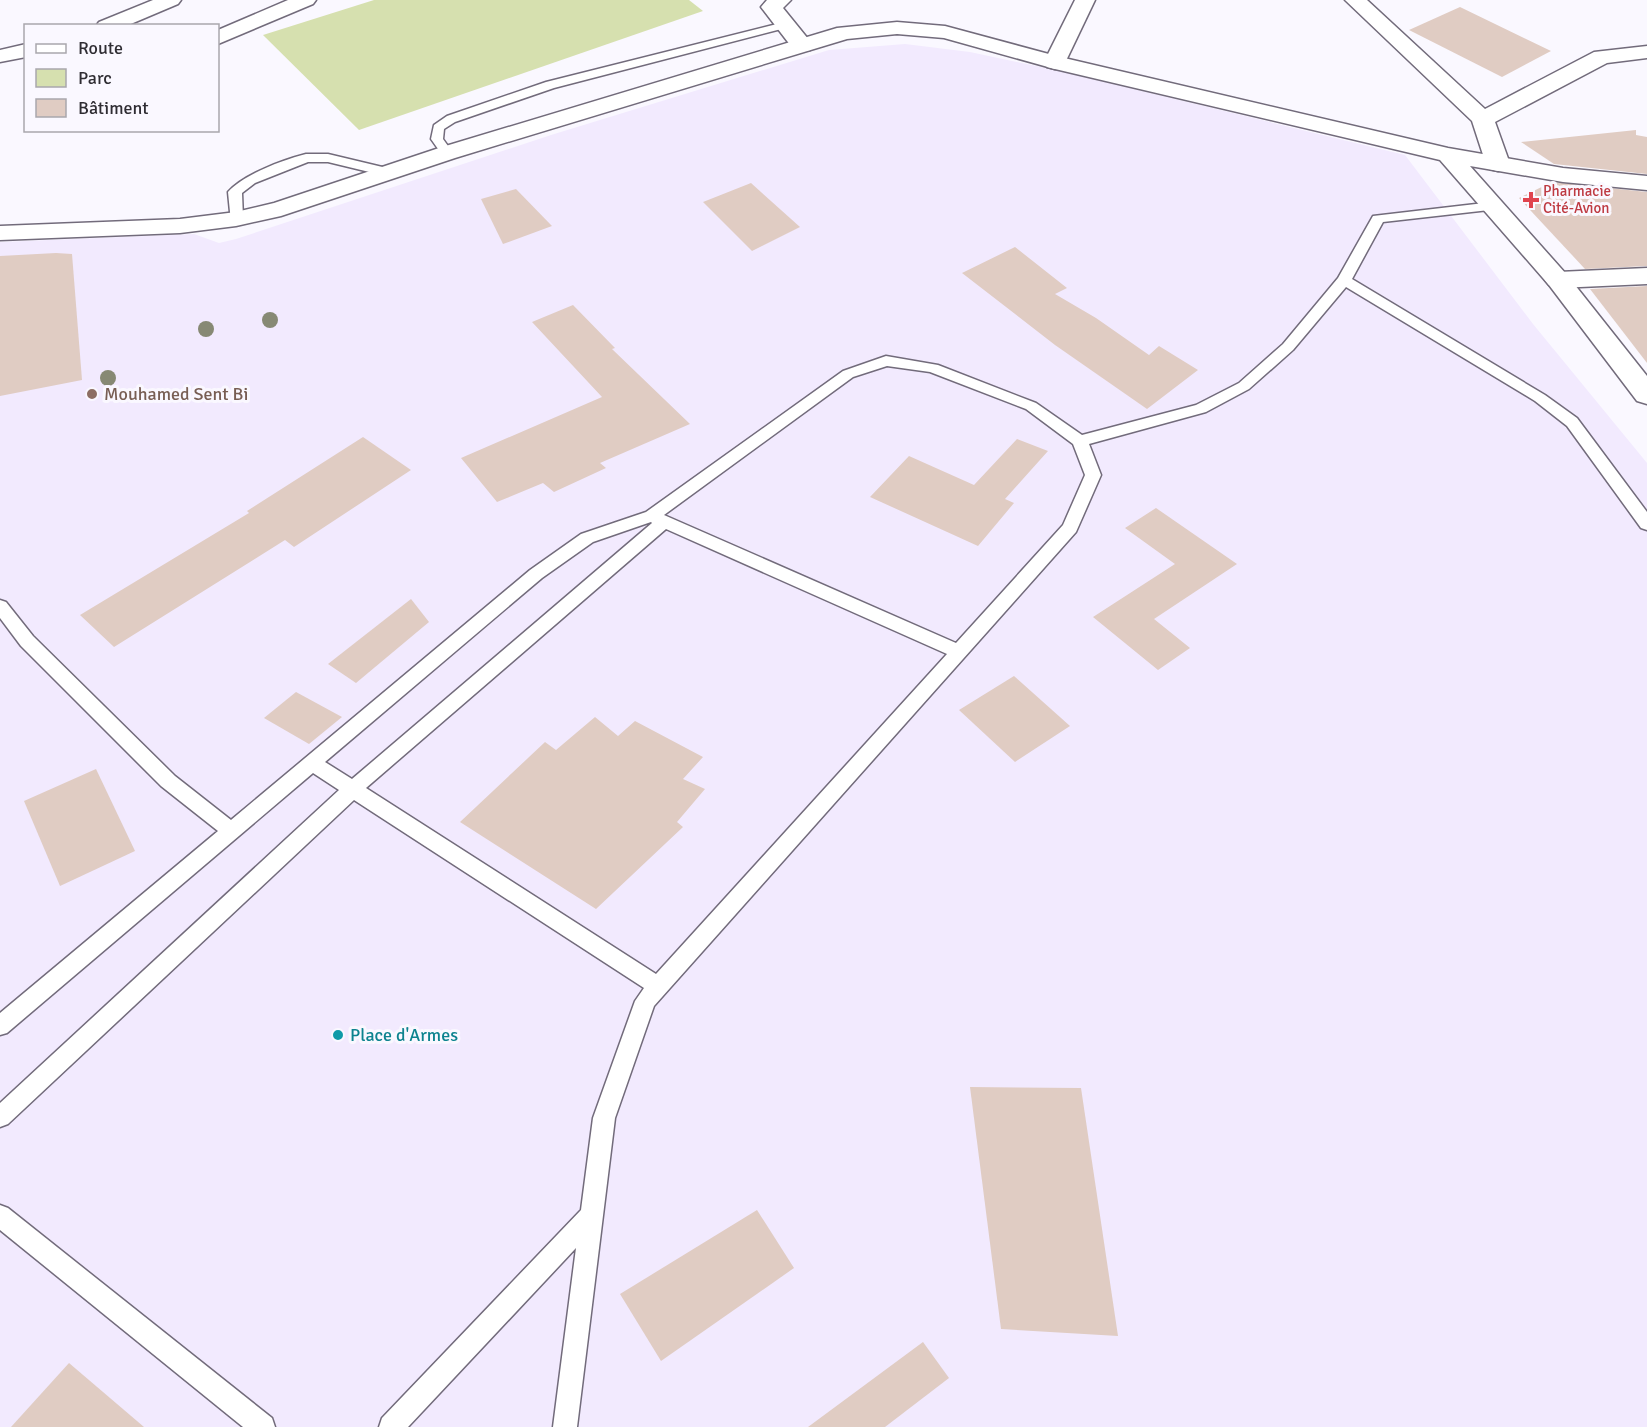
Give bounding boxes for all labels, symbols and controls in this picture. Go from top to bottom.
legend [24,24,219,132]
text: Route [78,37,123,59]
text: Parc [78,67,112,89]
text: Bâtiment [78,97,149,119]
place label: Pharmacie Cité-Avion [1543,182,1611,217]
marker: Pharmacie Cité-Avion [1524,193,1538,207]
place label: Mouhamed Sent Bi [104,383,248,405]
marker: Mouhamed Sent Bi [85,387,99,401]
place label: Place d'Armes [350,1024,458,1046]
marker: Place d'Armes [331,1028,345,1042]

